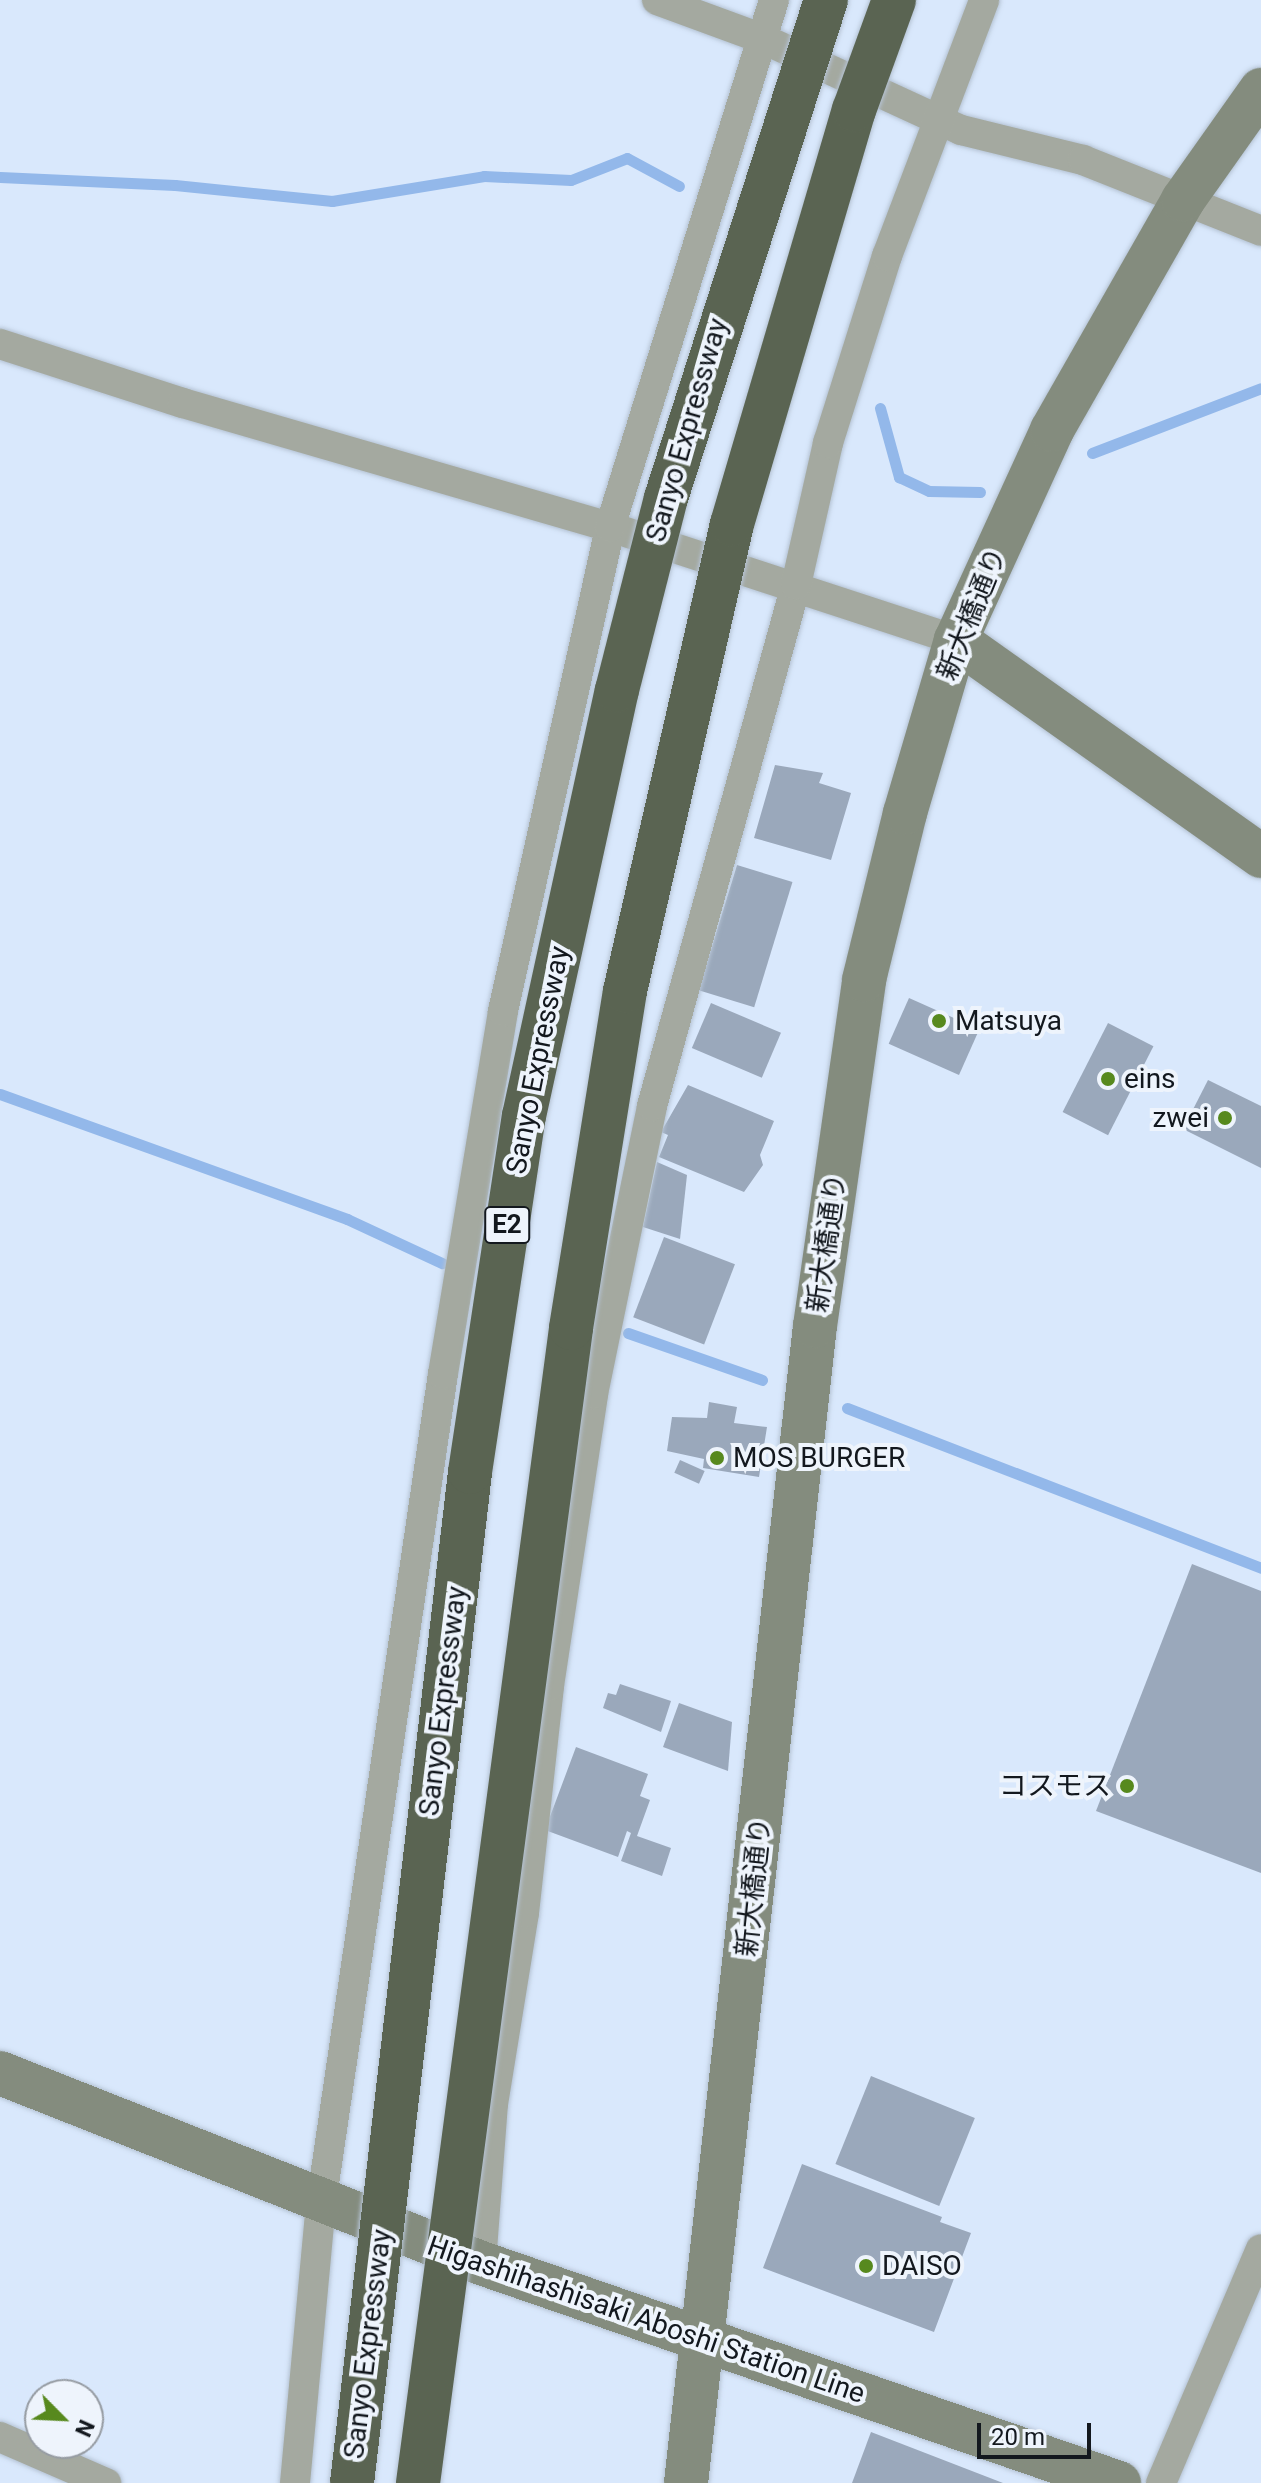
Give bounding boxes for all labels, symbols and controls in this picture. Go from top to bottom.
street label: Sanyo Expressway [639,314,735,546]
street label: 新大橋通り [930,543,1014,685]
street label: Sanyo Expressway [499,943,577,1177]
place label: Matsuya [955,1004,1062,1038]
marker: Matsuya [930,1012,948,1030]
place label: eins [1124,1062,1176,1096]
marker: eins [1099,1070,1117,1088]
place label: zwei [1152,1101,1209,1135]
marker: zwei [1216,1109,1234,1127]
street label: 新大橋通り [801,1171,853,1315]
road number: E2 [483,1203,531,1247]
place label: MOS BURGER [733,1441,905,1475]
marker: MOS BURGER [708,1449,726,1467]
street label: Sanyo Expressway [412,1584,474,1818]
place label: コスモス [999,1769,1111,1803]
marker: コスモス [1118,1777,1136,1795]
street label: 新大橋通り [730,1816,778,1958]
street label: Sanyo Expressway [337,2227,399,2461]
street label: Higashihashisaki Aboshi Station Line [423,2229,869,2411]
place label: DAISO [882,2249,962,2283]
marker: DAISO [857,2257,875,2275]
north arrow [24,2379,104,2459]
scale bar [981,2407,1095,2457]
text: N [70,2416,99,2440]
text: 20 m [991,2423,1045,2451]

